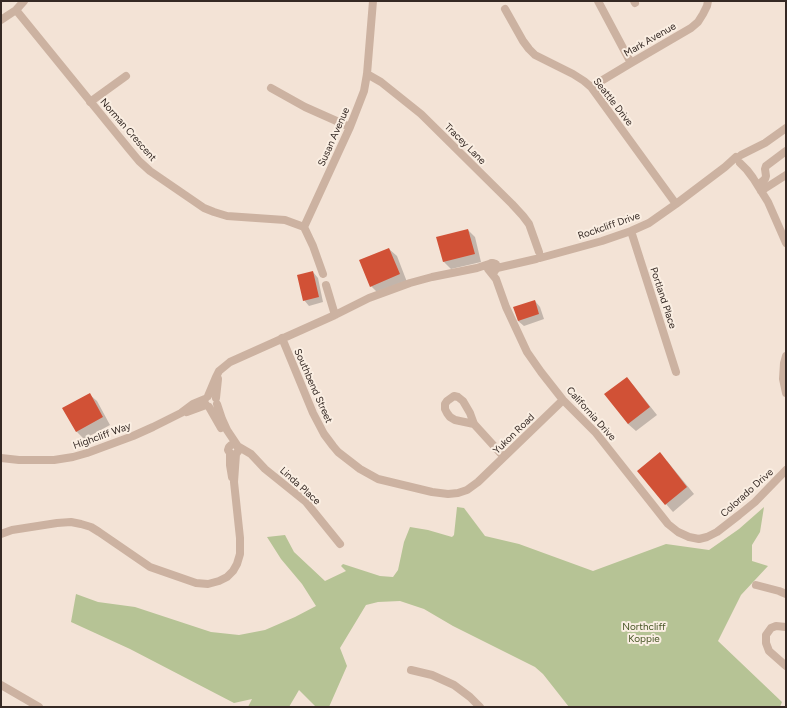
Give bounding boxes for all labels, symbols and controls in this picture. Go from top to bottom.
street label: Mark Avenue [622,20,678,60]
street label: Seattle Drive [591,76,635,128]
street label: Norman Crescent [97,96,159,164]
street label: Susan Avenue [316,106,352,168]
street label: Tracey Lane [442,121,488,167]
street label: Rockcliff Drive [576,210,642,242]
street label: Portland Place [647,266,679,330]
street label: Southbend Street [291,347,335,425]
street label: California Drive [564,385,618,443]
street label: Yukon Road [491,411,537,457]
street label: Highcliff Way [72,420,132,452]
street label: Linda Place [277,465,323,507]
street label: Colorado Drive [718,466,776,520]
park label: Northcliff Koppie [622,621,666,644]

